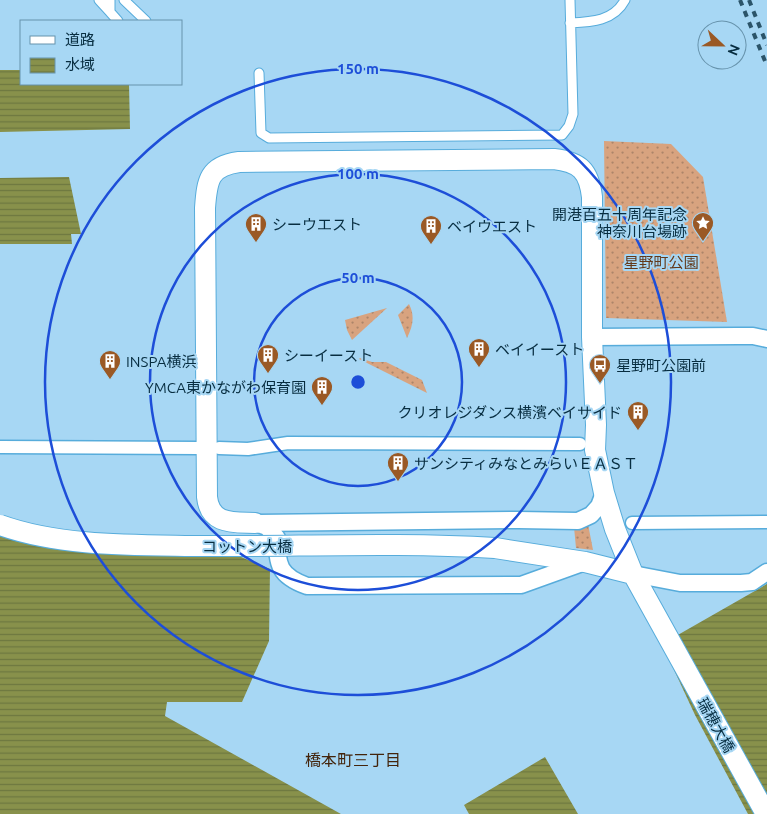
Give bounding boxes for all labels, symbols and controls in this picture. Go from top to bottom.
legend [20,20,182,85]
north arrow [697,20,747,70]
text: 道路 [65,31,95,48]
text: N [725,42,743,58]
text: 水域 [65,56,95,73]
text: 150 m [337,60,379,77]
text: 100 m [337,165,379,182]
place label: 開港百五十周年記念 神奈川台場跡 [552,206,687,240]
place icon: 開港百五十周年記念 神奈川台場跡 [691,211,715,242]
building icon: シーウエスト [244,212,268,243]
building icon: ベイウエスト [419,214,443,245]
place label: シーウエスト [272,216,362,233]
place label: ベイウエスト [447,218,537,235]
park label: 星野町公園 [623,254,699,271]
text: 50 m [341,269,375,286]
building icon: ベイイースト [467,337,491,368]
place label: ベイイースト [495,341,584,358]
building icon: シーイースト [256,343,280,374]
place label: シーイースト [284,347,373,364]
building icon: INSPA横浜 [98,349,122,380]
place label: INSPA横浜 [126,353,197,370]
bus stop icon: 星野町公園前 [588,353,612,384]
place label: 星野町公園前 [616,357,706,374]
centre of rings [349,373,367,391]
building icon: YMCA東かながわ保育園 [310,375,334,406]
place label: YMCA東かながわ保育園 [145,379,306,396]
building icon: クリオレジダンス横濱ベイサイド [626,400,650,431]
place label: クリオレジダンス横濱ベイサイド [398,404,622,421]
building icon: サンシティみなとみらいＥＡＳＴ [386,451,410,482]
place label: サンシティみなとみらいＥＡＳＴ [414,455,638,472]
street label: コットン大橋 [202,538,292,555]
street label: 瑞穂大橋 [694,695,738,755]
district label: 橋本町三丁目 [305,751,401,769]

